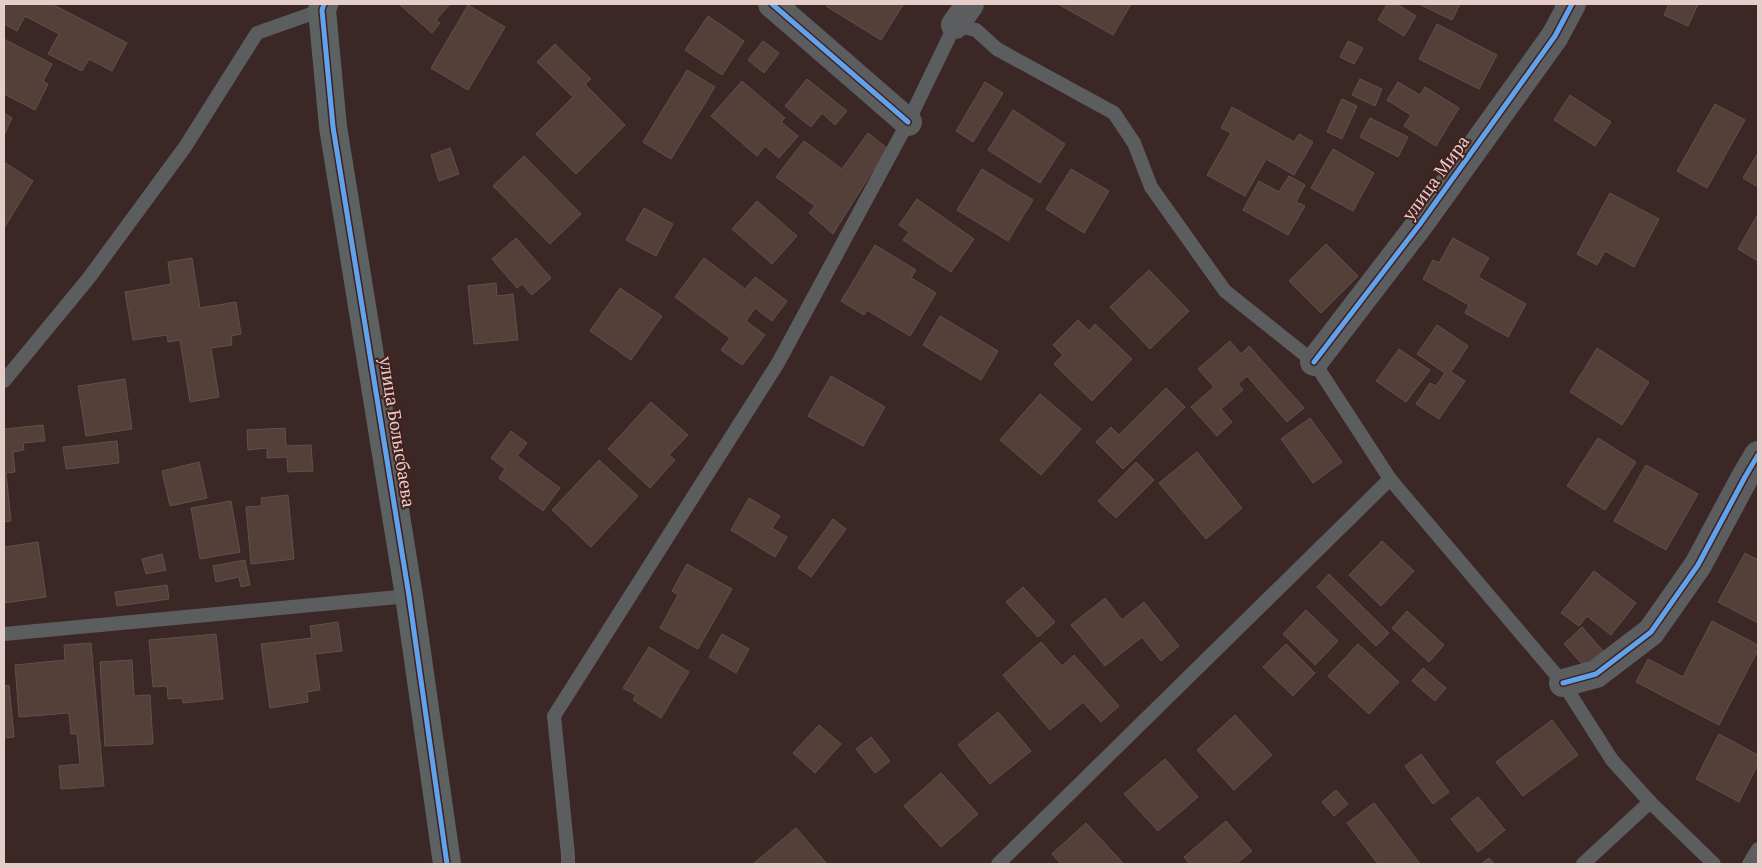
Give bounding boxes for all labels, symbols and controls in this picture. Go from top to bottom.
street label: улица Мира [1396,130,1474,226]
street label: улица Болысбаева [374,354,422,509]

